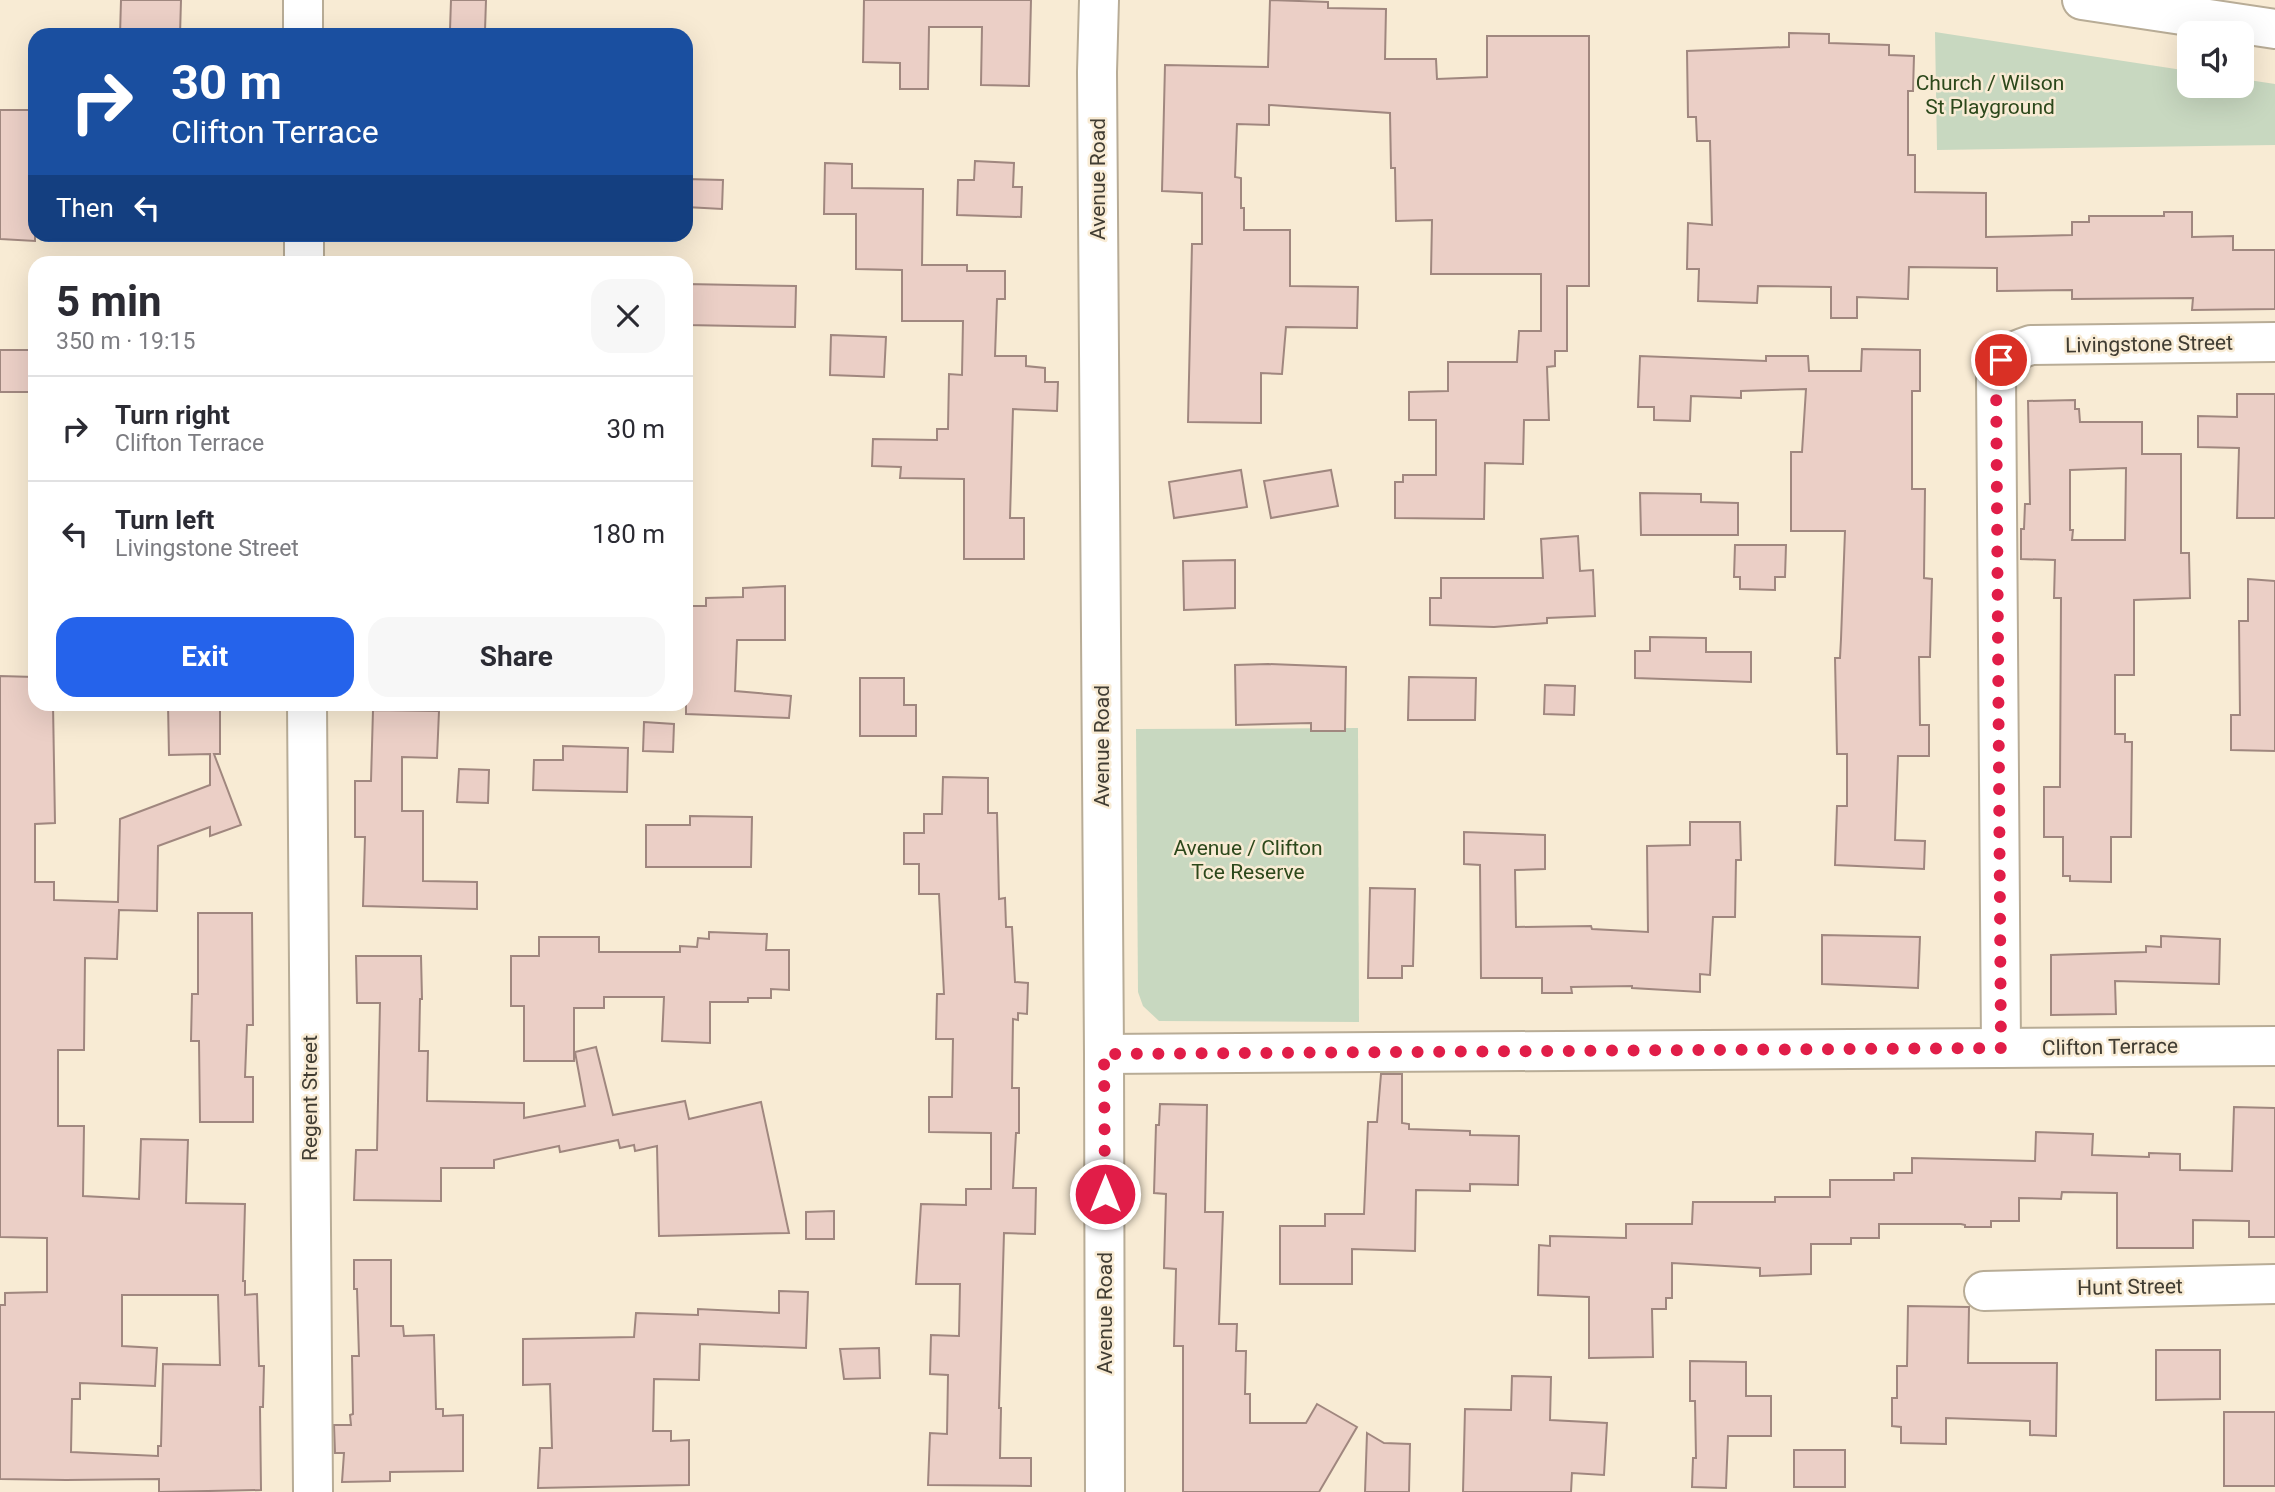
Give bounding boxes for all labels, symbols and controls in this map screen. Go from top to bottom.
map controls [2177,21,2254,98]
button: sound [2177,21,2254,98]
text: 30 m [171,54,282,111]
icon: right [56,56,147,147]
park label: Church / Wilson St Playground [1916,71,2064,119]
text: Clifton Terrace [171,113,379,151]
street label: Avenue Road [1086,118,1110,240]
icon: left [128,189,166,227]
text: Then [56,193,114,223]
text: 5 min [56,277,162,326]
button: close [591,279,665,353]
text: 350 m · 19:15 [56,328,195,355]
pin [1971,330,2031,390]
street label: Livingstone Street [2065,331,2233,357]
icon: arrive [1982,341,2020,379]
text: Turn right [115,400,230,430]
icon: right [56,410,94,448]
text: 30 m [607,414,665,444]
text: Clifton Terrace [115,430,264,457]
text: Turn left [115,505,214,535]
icon: left [56,515,94,553]
text: 180 m [592,519,665,549]
text: Livingstone Street [115,535,299,562]
button: Exit [56,617,354,697]
button: Share [368,617,665,697]
street label: Avenue Road [1090,685,1114,807]
park label: Avenue / Clifton Tce Reserve [1173,836,1323,884]
street label: Clifton Terrace [2042,1034,2178,1060]
street label: Regent Street [298,1035,322,1161]
position arrow [1068,1157,1142,1231]
street label: Avenue Road [1093,1252,1117,1374]
street label: Hunt Street [2077,1274,2183,1300]

